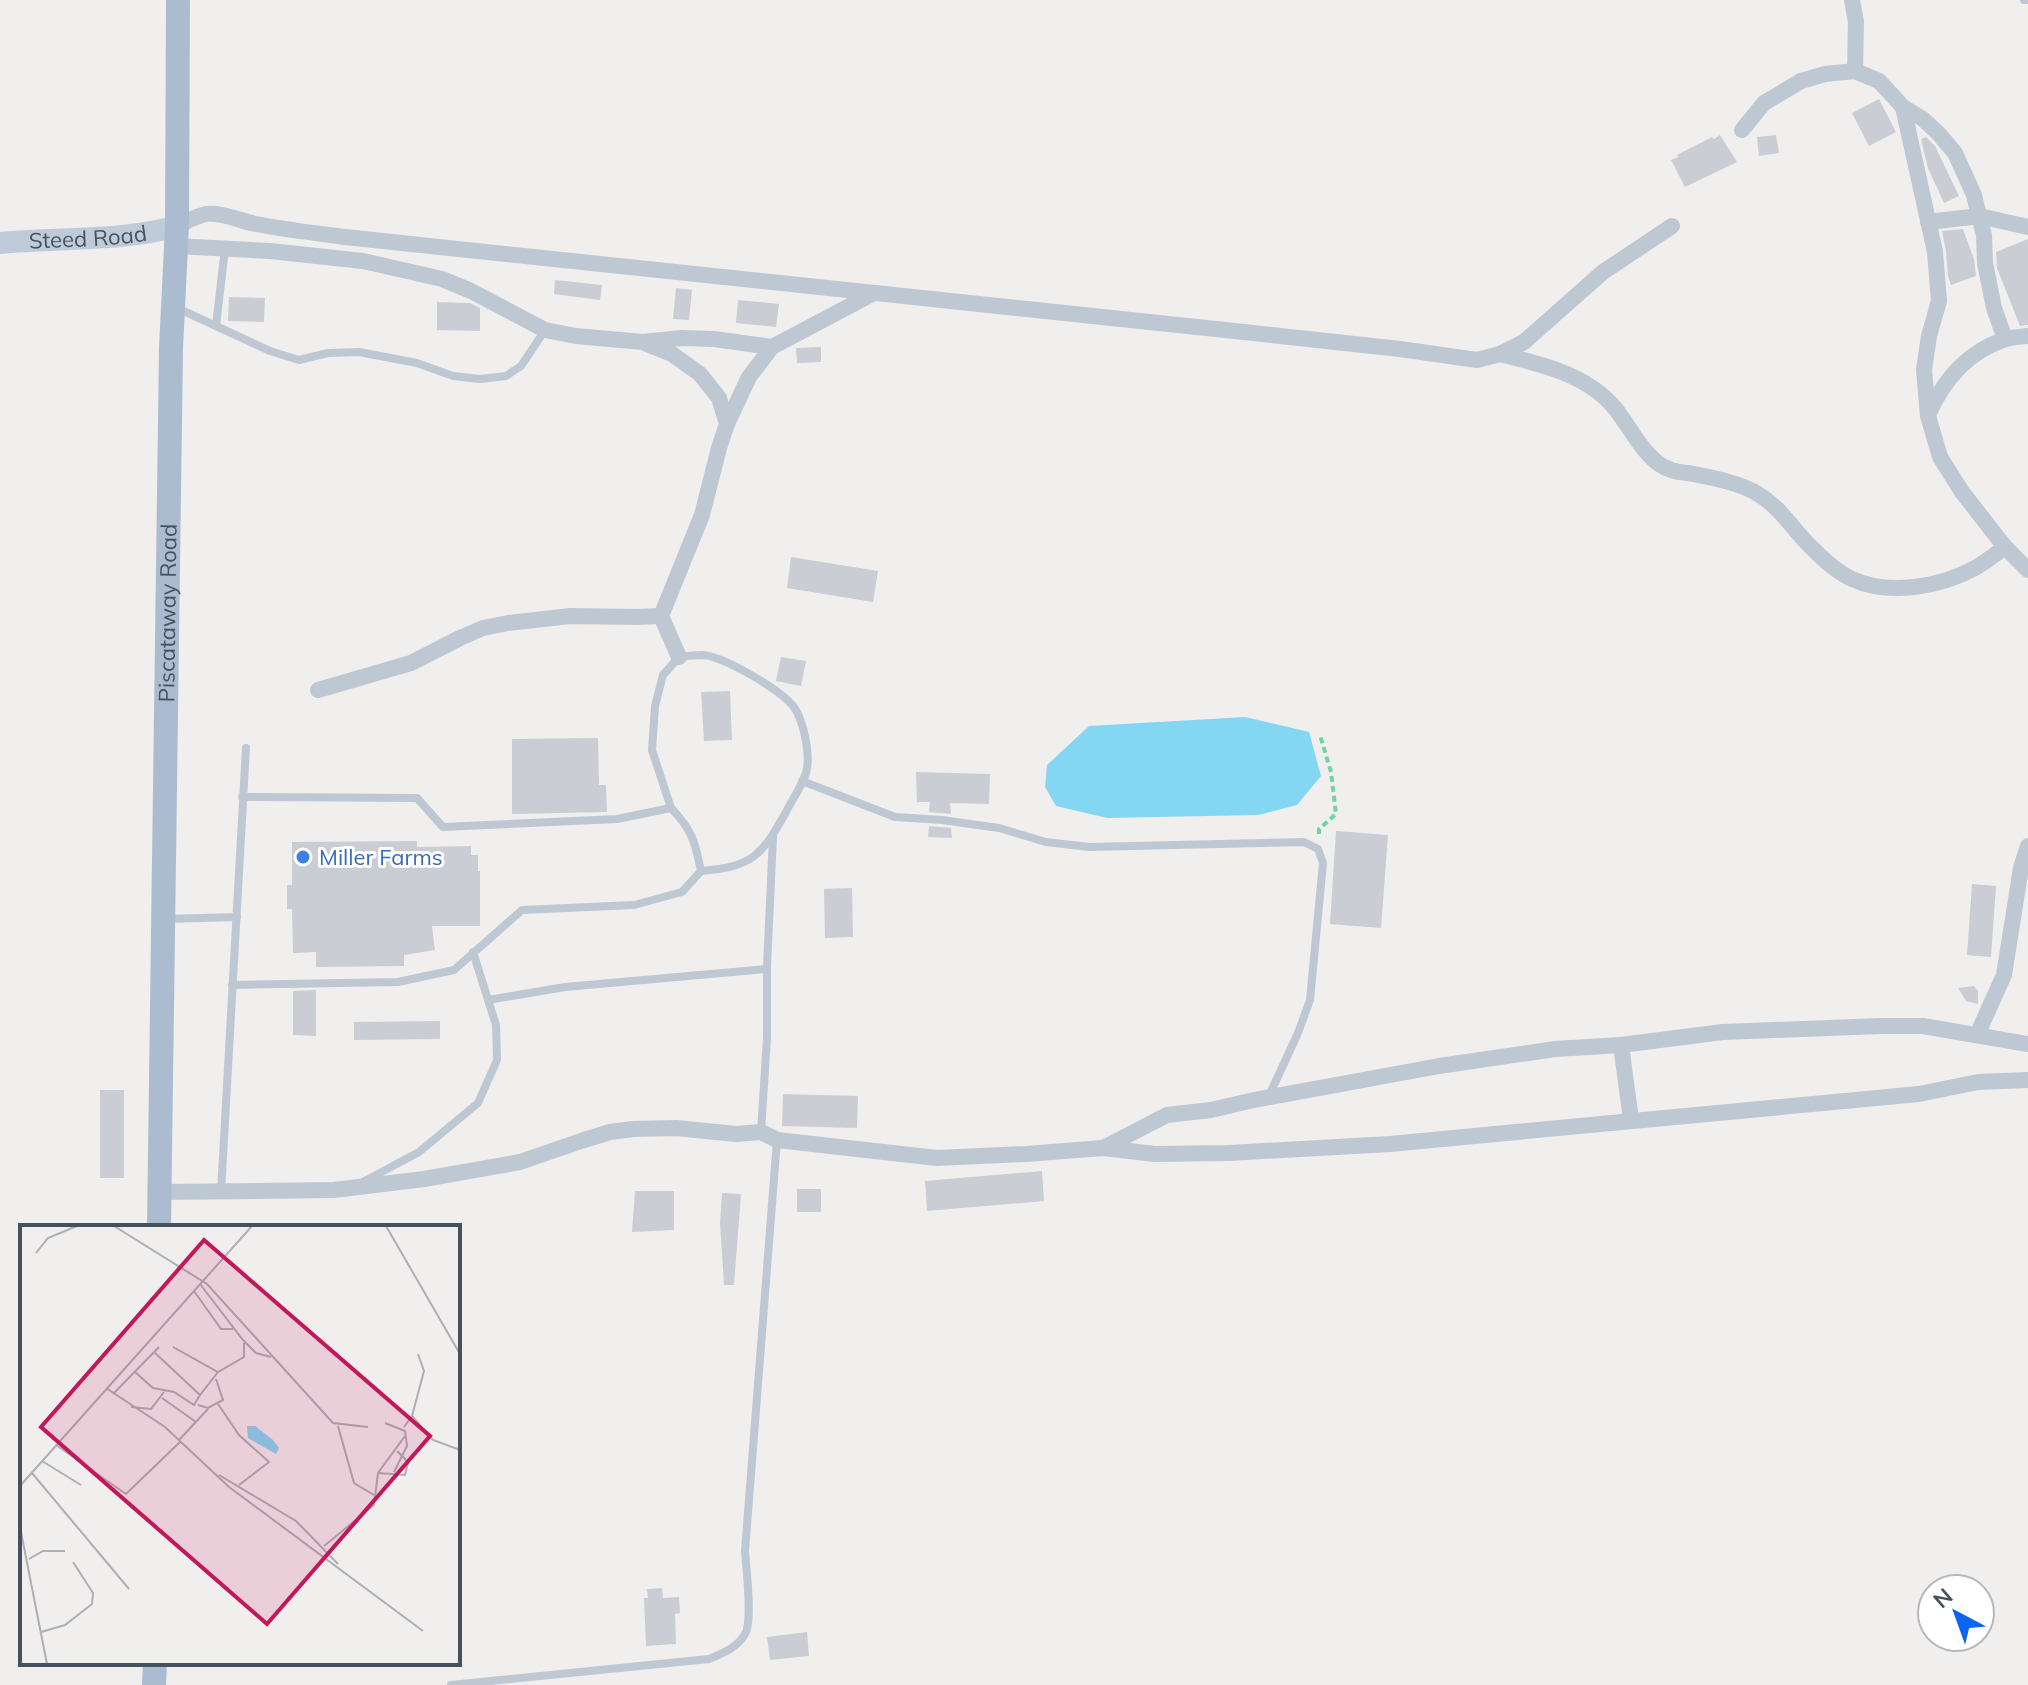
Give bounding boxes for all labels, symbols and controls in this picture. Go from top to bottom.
street label: Steed Road [28,219,149,255]
street label: Piscataway Road [152,524,183,703]
place label: Miller Farms [319,843,443,871]
marker: Miller Farms [294,848,312,866]
inset map [20,1225,460,1665]
north arrow [1916,1573,1996,1653]
text: N [1927,1582,1958,1614]

